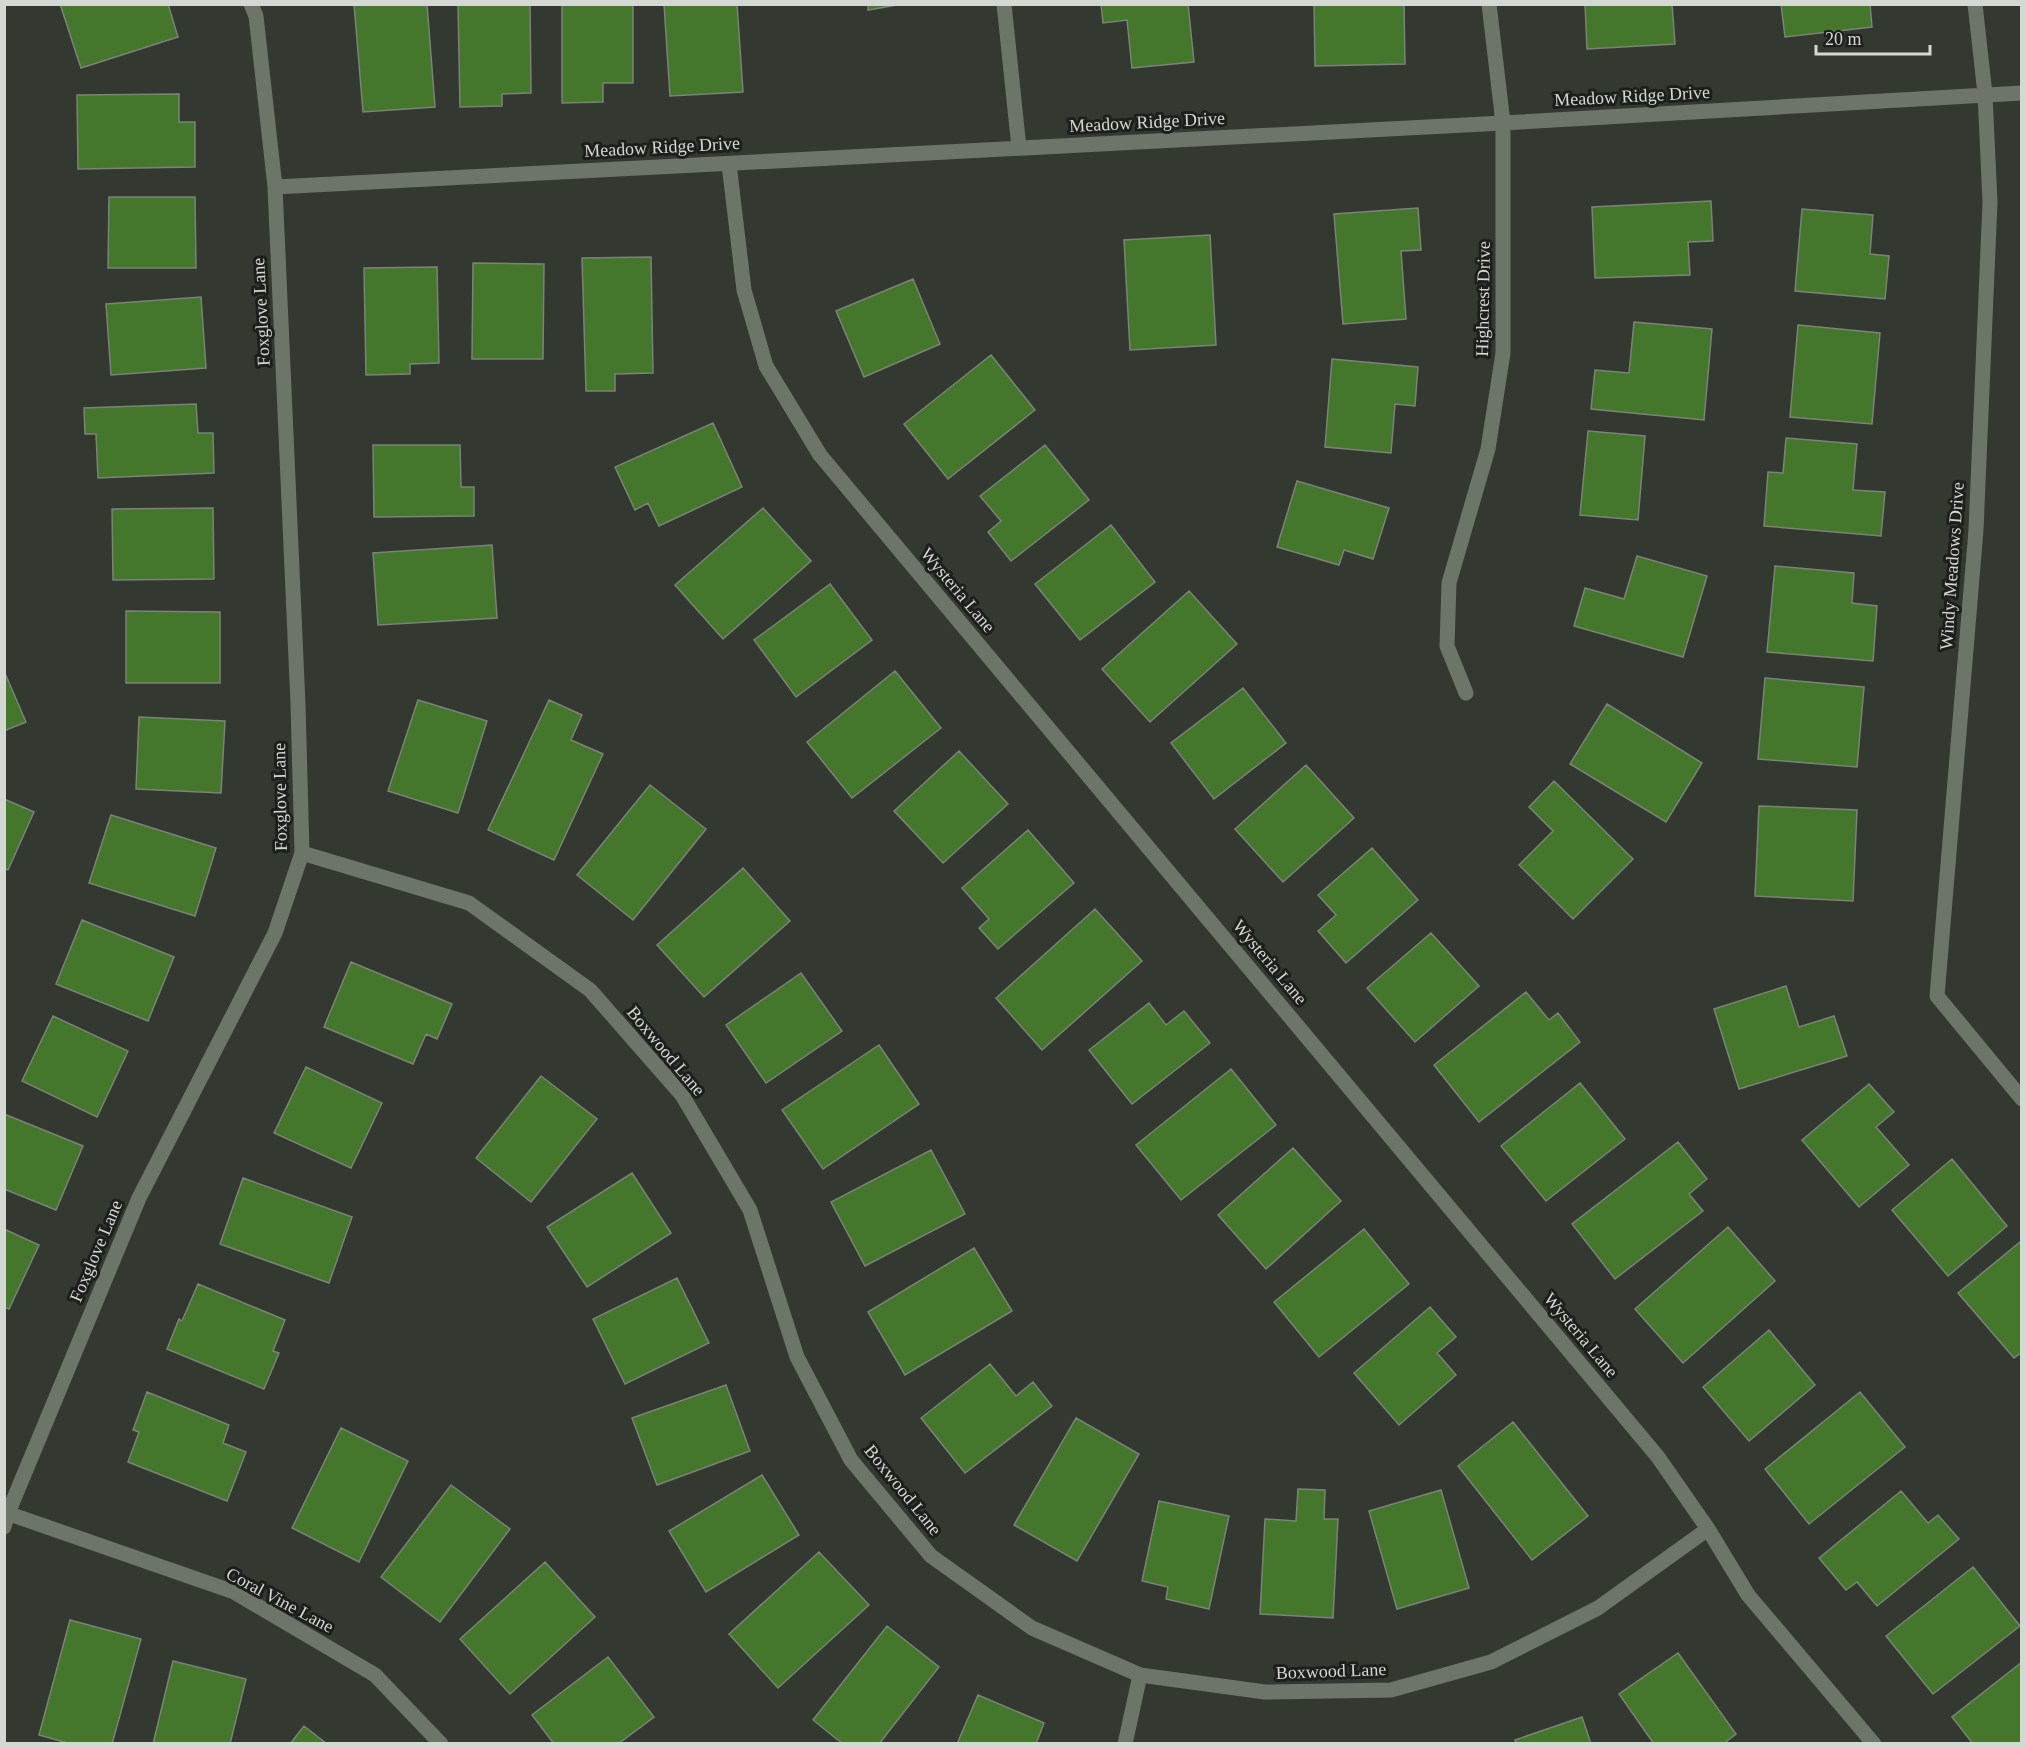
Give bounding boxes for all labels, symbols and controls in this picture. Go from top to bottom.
scale bar [1816,18,1930,56]
text: 20 m [1825,29,1862,49]
street label: Meadow Ridge Drive [1554,82,1710,110]
street label: Meadow Ridge Drive [1069,108,1225,136]
street label: Meadow Ridge Drive [584,133,740,161]
street label: Highcrest Drive [1472,241,1494,357]
street label: Foxglove Lane [248,257,274,367]
street label: Windy Meadows Drive [1936,481,1968,651]
street label: Wysteria Lane [917,544,999,636]
street label: Foxglove Lane [269,743,291,851]
street label: Wysteria Lane [1229,916,1311,1008]
street label: Boxwood Lane [623,1002,709,1100]
street label: Foxglove Lane [66,1197,126,1305]
street label: Wysteria Lane [1540,1289,1622,1381]
street label: Boxwood Lane [860,1441,946,1539]
street label: Coral Vine Lane [223,1563,337,1637]
street label: Boxwood Lane [1275,1659,1387,1683]

